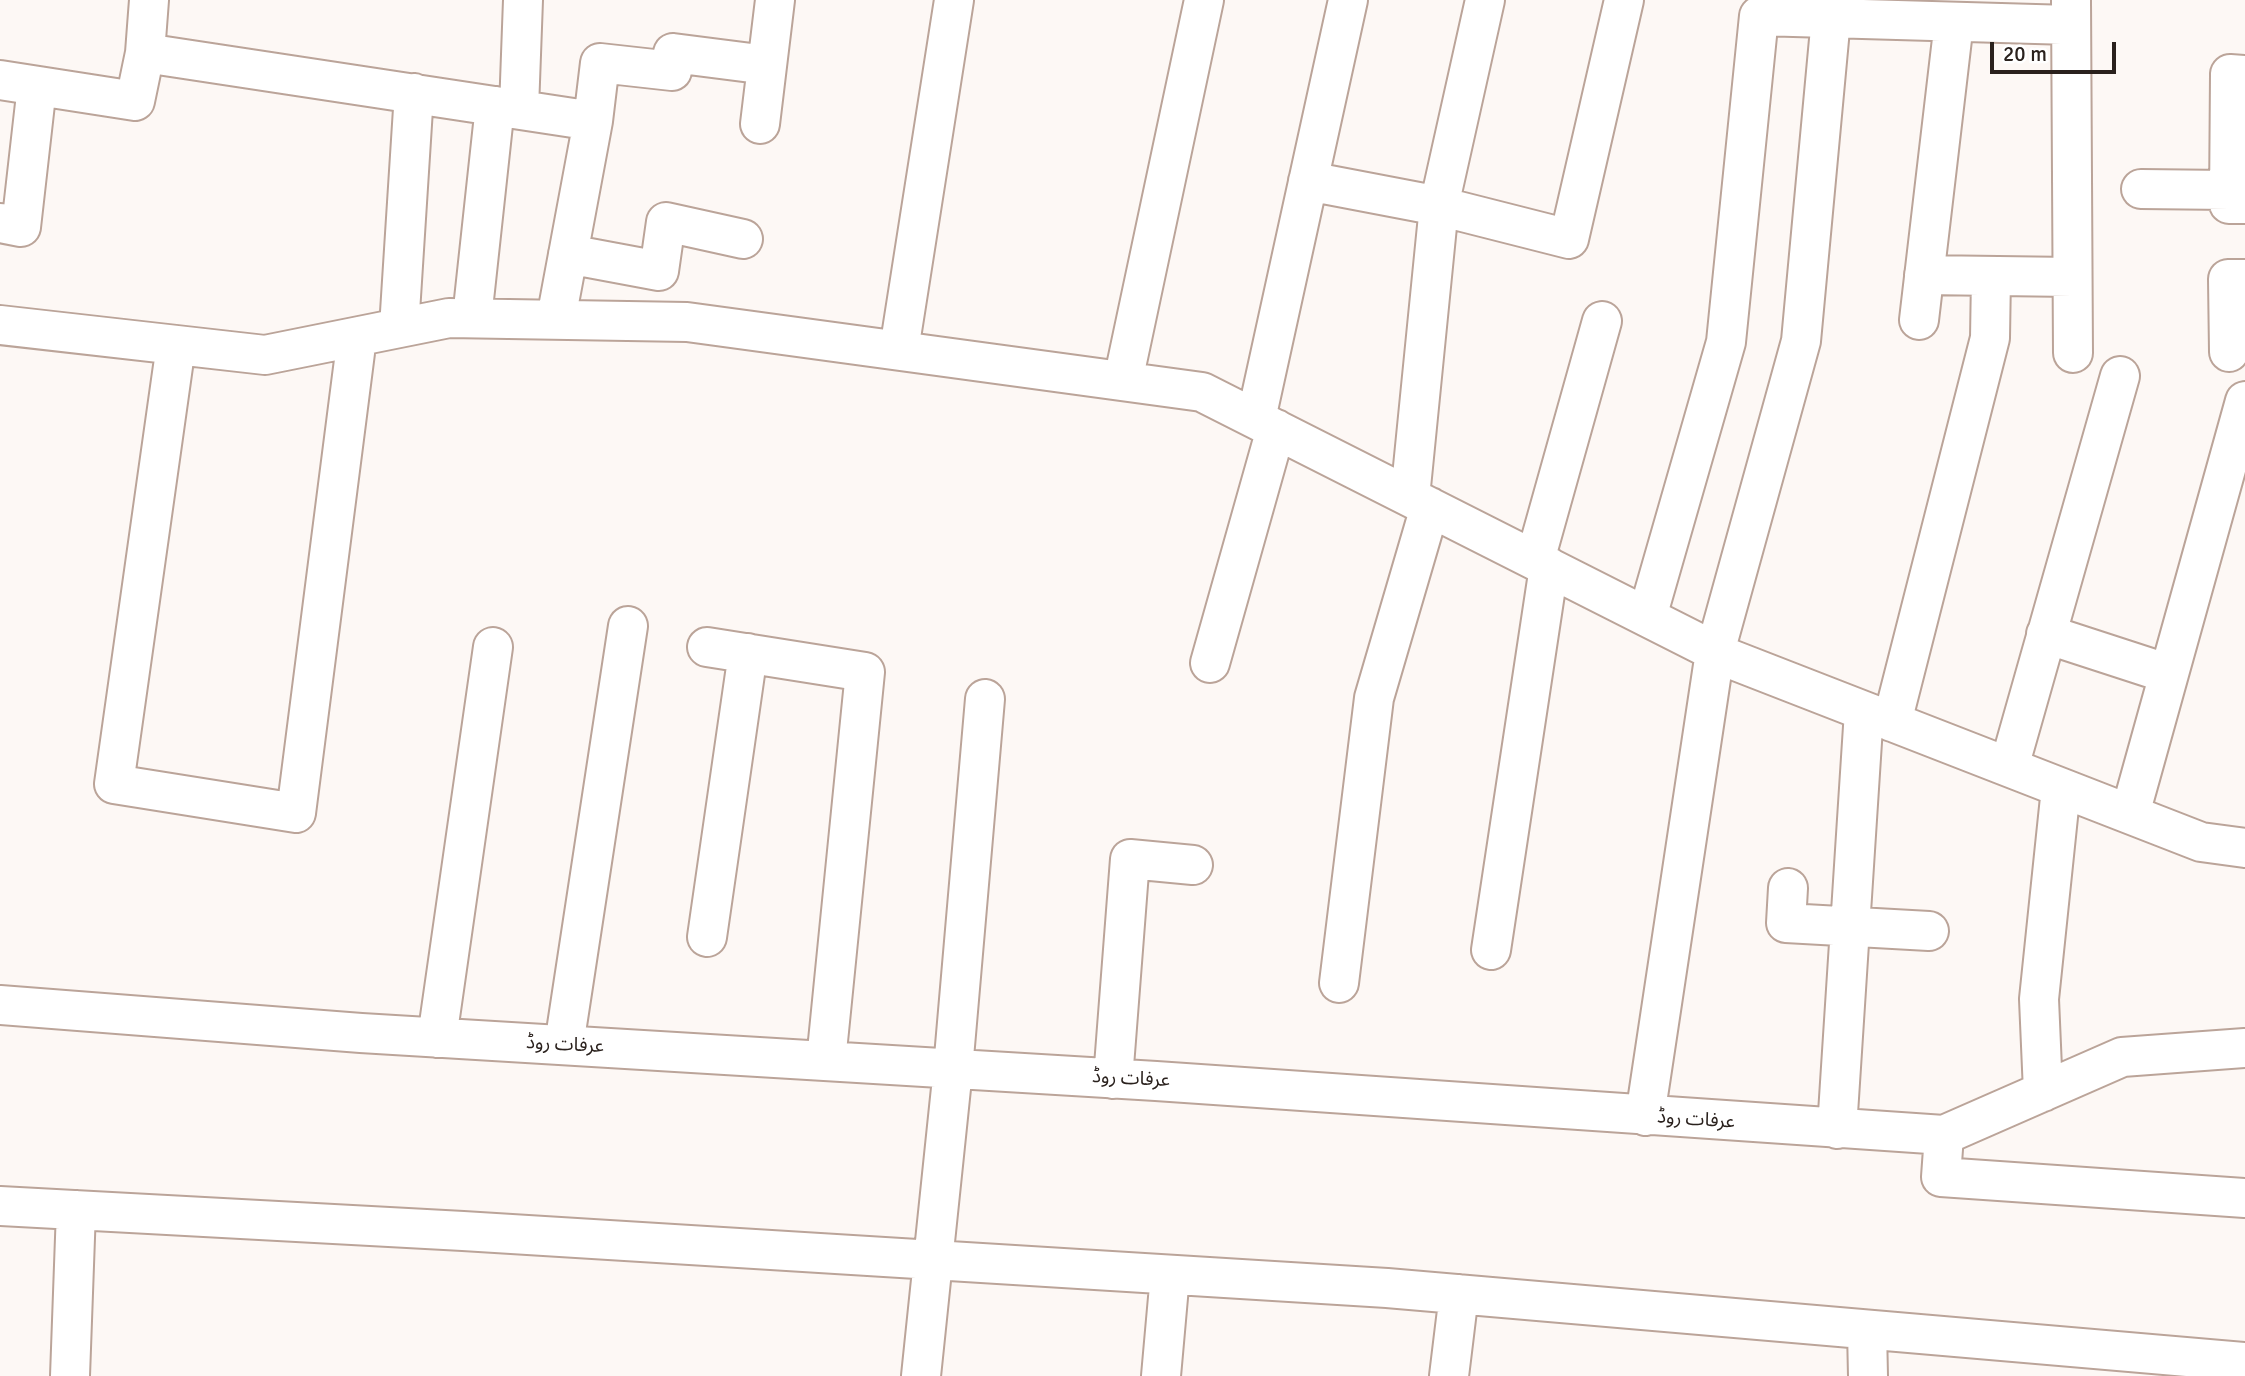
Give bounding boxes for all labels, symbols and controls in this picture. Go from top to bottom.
scale bar [1993,28,2119,72]
text: 20 m [2003,41,2047,67]
street label: عرفات روڈ [525,1032,605,1058]
street label: عرفات روڈ [1091,1066,1171,1092]
street label: عرفات روڈ [1656,1106,1736,1134]

